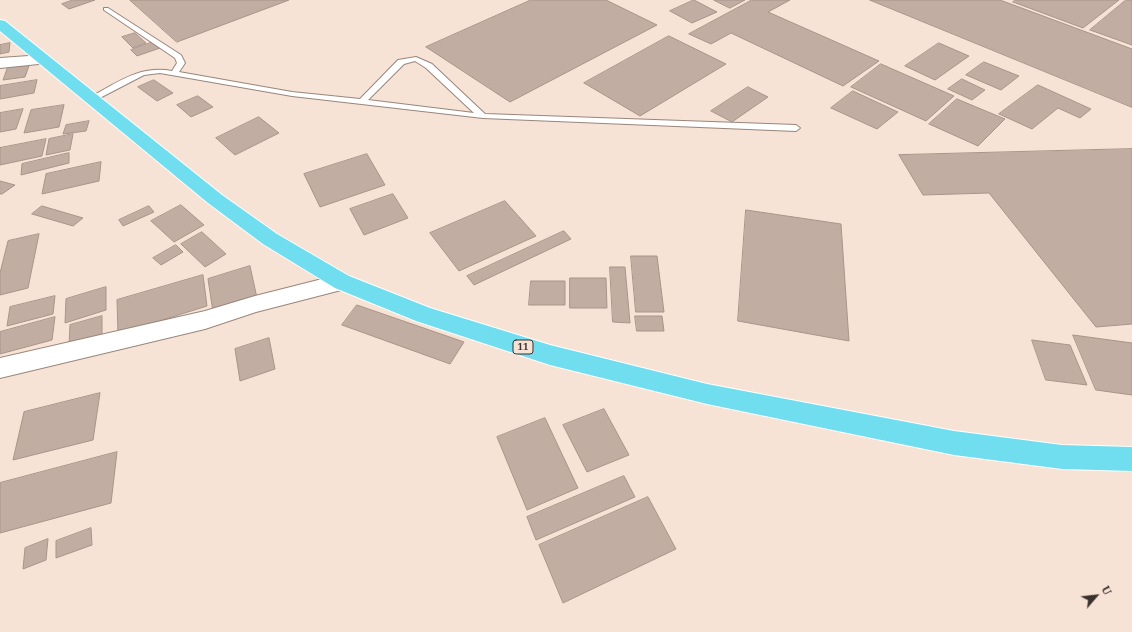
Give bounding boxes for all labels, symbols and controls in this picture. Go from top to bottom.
road number: 11 [513,340,533,354]
north arrow [1076,576,1116,616]
text: U [1098,583,1115,597]

